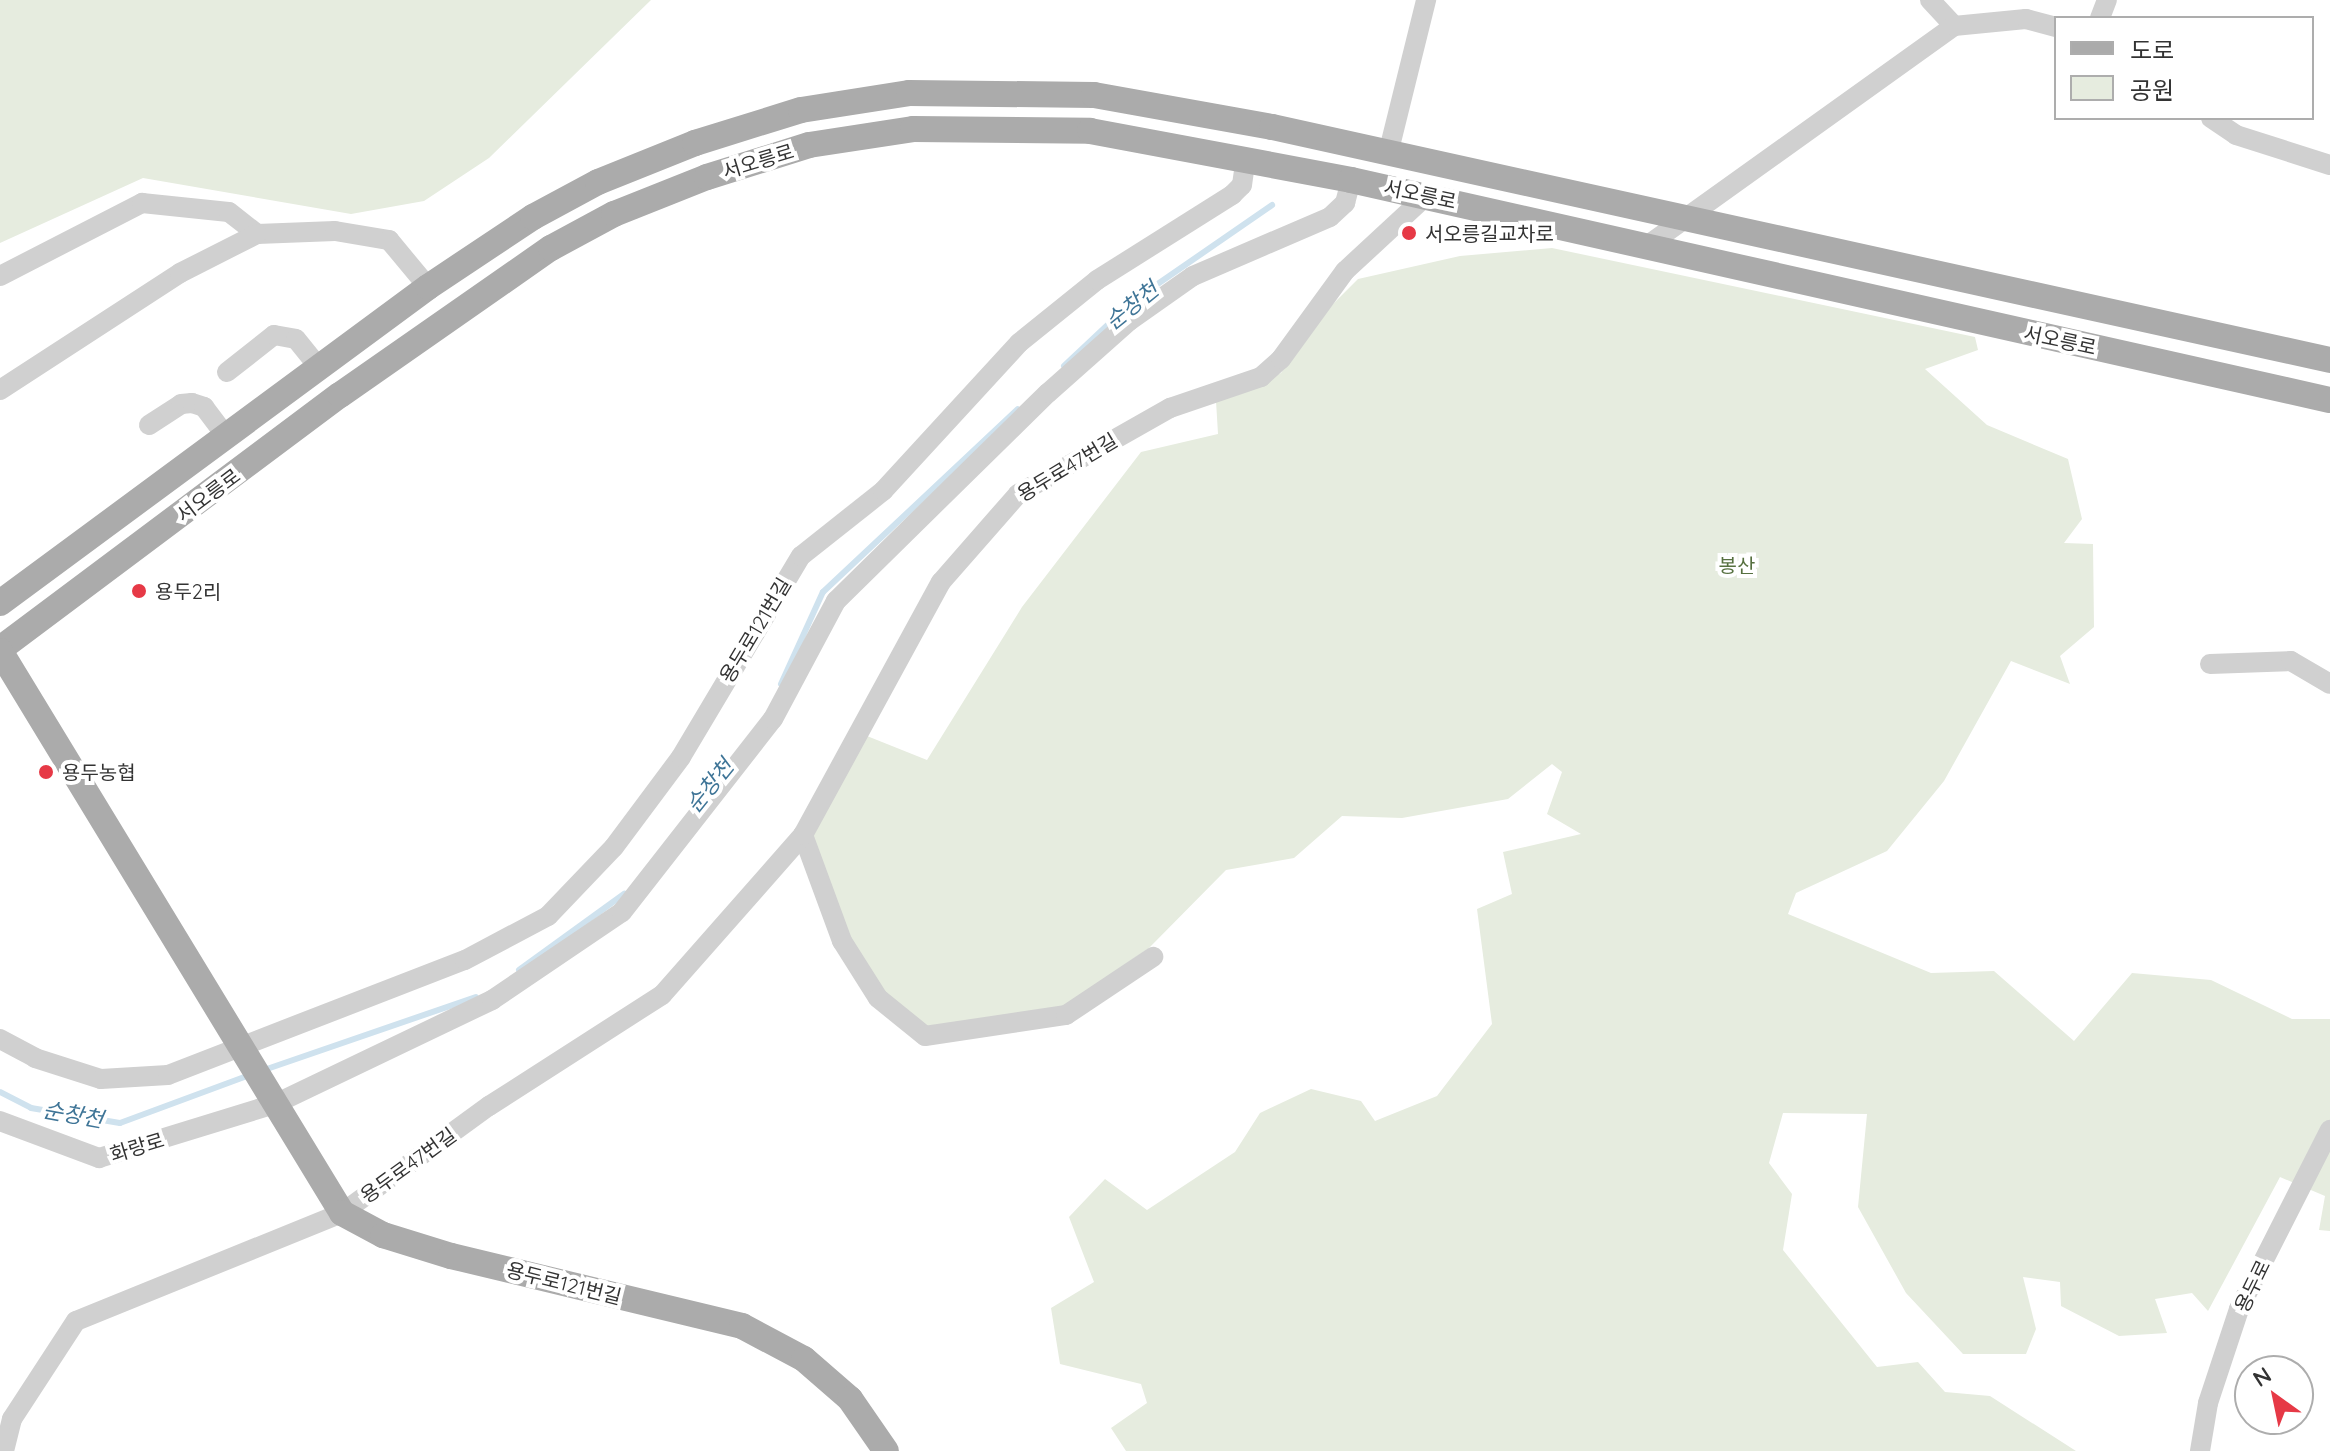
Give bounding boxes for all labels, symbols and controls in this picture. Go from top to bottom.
legend [2054,16,2314,120]
text: 도로 [2130,35,2174,65]
text: 공원 [2130,75,2174,105]
street label: 서오릉로 [719,139,797,183]
street label: 서오릉로 [1382,175,1458,213]
place label: 서오릉길교차로 [1425,221,1554,245]
marker: 서오릉길교차로 [1400,224,1418,242]
water label: 순창천 [1100,277,1164,335]
street label: 서오릉로 [2022,321,2098,359]
street label: 용두로47번길 [1013,428,1121,506]
street label: 서오릉로 [171,463,245,527]
park label: 봉산 [1719,553,1755,577]
street label: 용두로121번길 [714,573,796,687]
place label: 용두2리 [155,579,221,603]
marker: 용두2리 [130,582,148,600]
water label: 순창천 [681,754,739,818]
place label: 용두농협 [62,760,136,784]
marker: 용두농협 [37,763,55,781]
water label: 순창천 [41,1097,105,1133]
street label: 용두로47번길 [356,1122,460,1208]
street label: 화랑로 [107,1127,167,1167]
street label: 용두로 [2229,1256,2275,1316]
street label: 용두로121번길 [504,1257,624,1309]
north arrow [2234,1355,2314,1435]
text: N [2248,1360,2276,1393]

